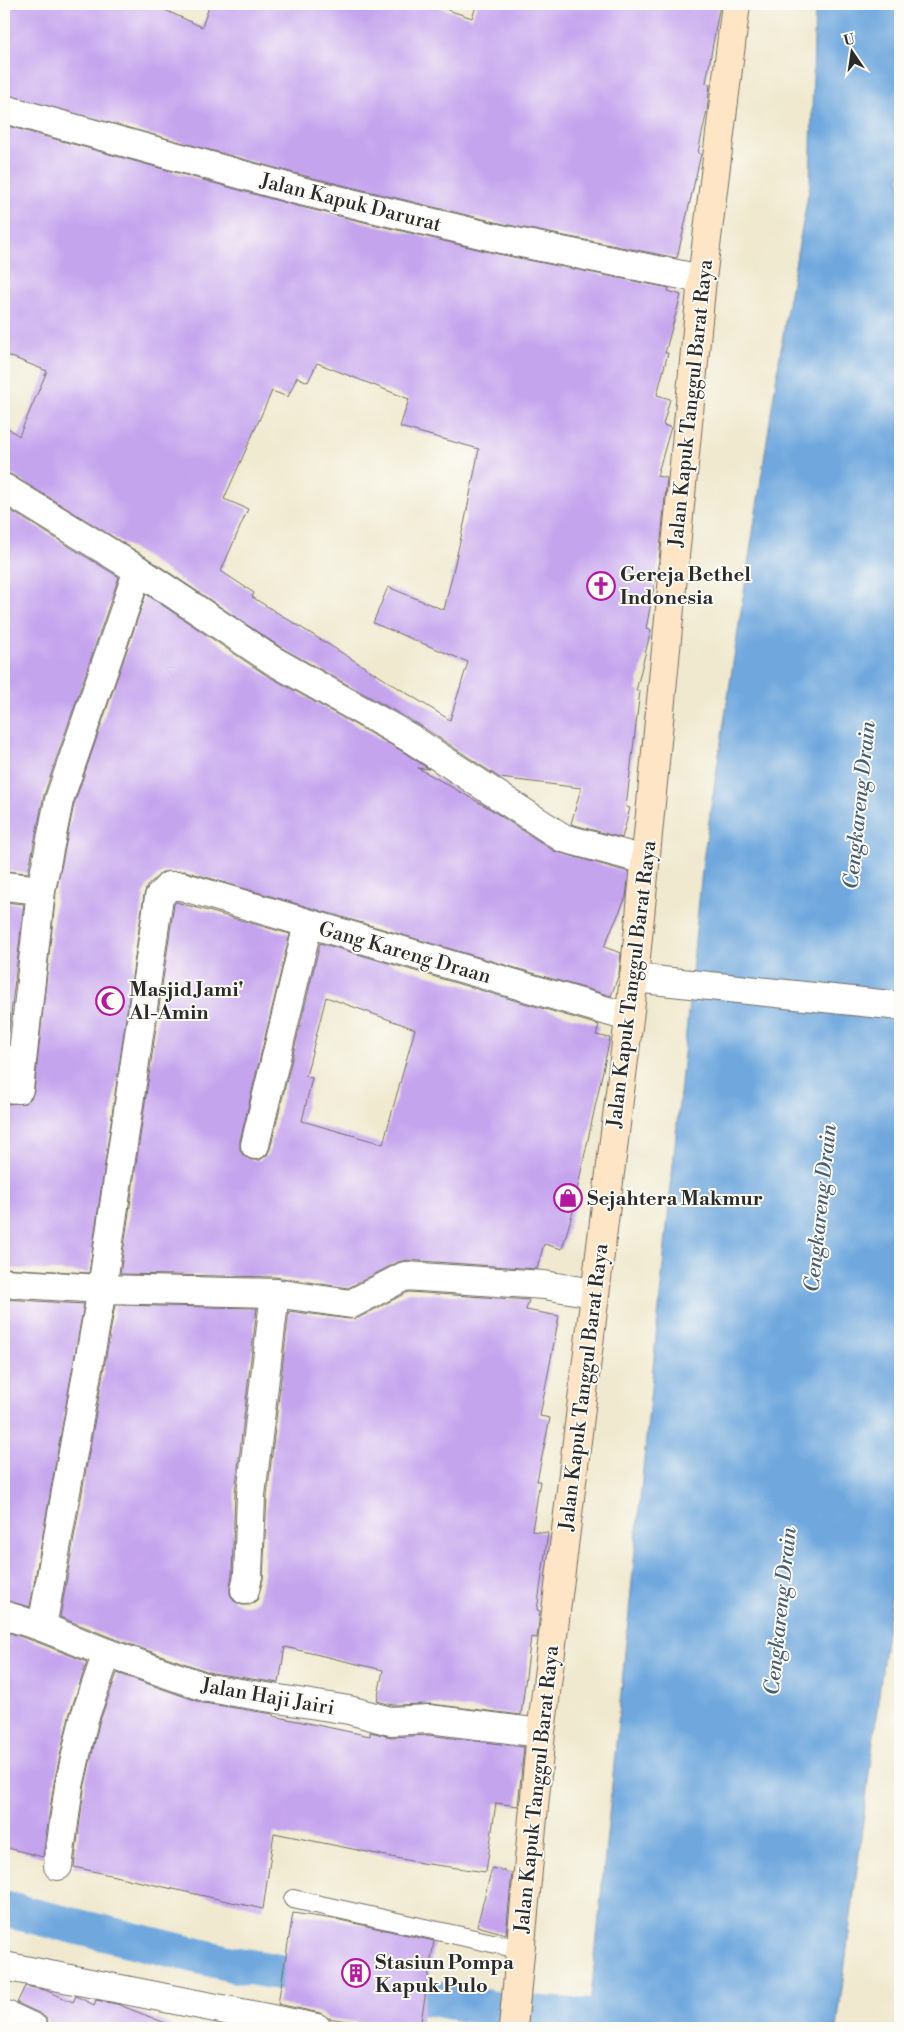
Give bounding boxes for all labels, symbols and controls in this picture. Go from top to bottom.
north arrow [826,28,876,78]
text: U [842,30,857,50]
street label: Jalan Kapuk Darurat [257,169,444,238]
street label: Jalan Kapuk Tanggul Barat Raya [664,257,719,549]
place label: Gereja Bethel Indonesia [620,563,751,611]
church icon: Gereja Bethel Indonesia [586,571,616,601]
water label: Cengkareng Drain [838,719,882,890]
street label: Jalan Kapuk Tanggul Barat Raya [602,838,663,1130]
street label: Gang Kareng Draan [316,917,494,990]
place label: Masjid Jami' Al-Amin [128,978,244,1026]
mosque icon: Masjid Jami' Al-Amin [95,986,125,1016]
water label: Cengkareng Drain [799,1122,843,1293]
shop icon: Sejahtera Makmur [553,1183,583,1213]
place label: Sejahtera Makmur [587,1187,763,1212]
street label: Jalan Kapuk Tanggul Barat Raya [554,1241,615,1533]
water label: Cengkareng Drain [759,1525,803,1696]
street label: Jalan Kapuk Tanggul Barat Raya [510,1643,565,1935]
street label: Jalan Haji Jairi [198,1673,337,1722]
place label: Stasiun Pompa Kapuk Pulo [375,1951,514,1999]
building icon: Stasiun Pompa Kapuk Pulo [341,1958,371,1988]

